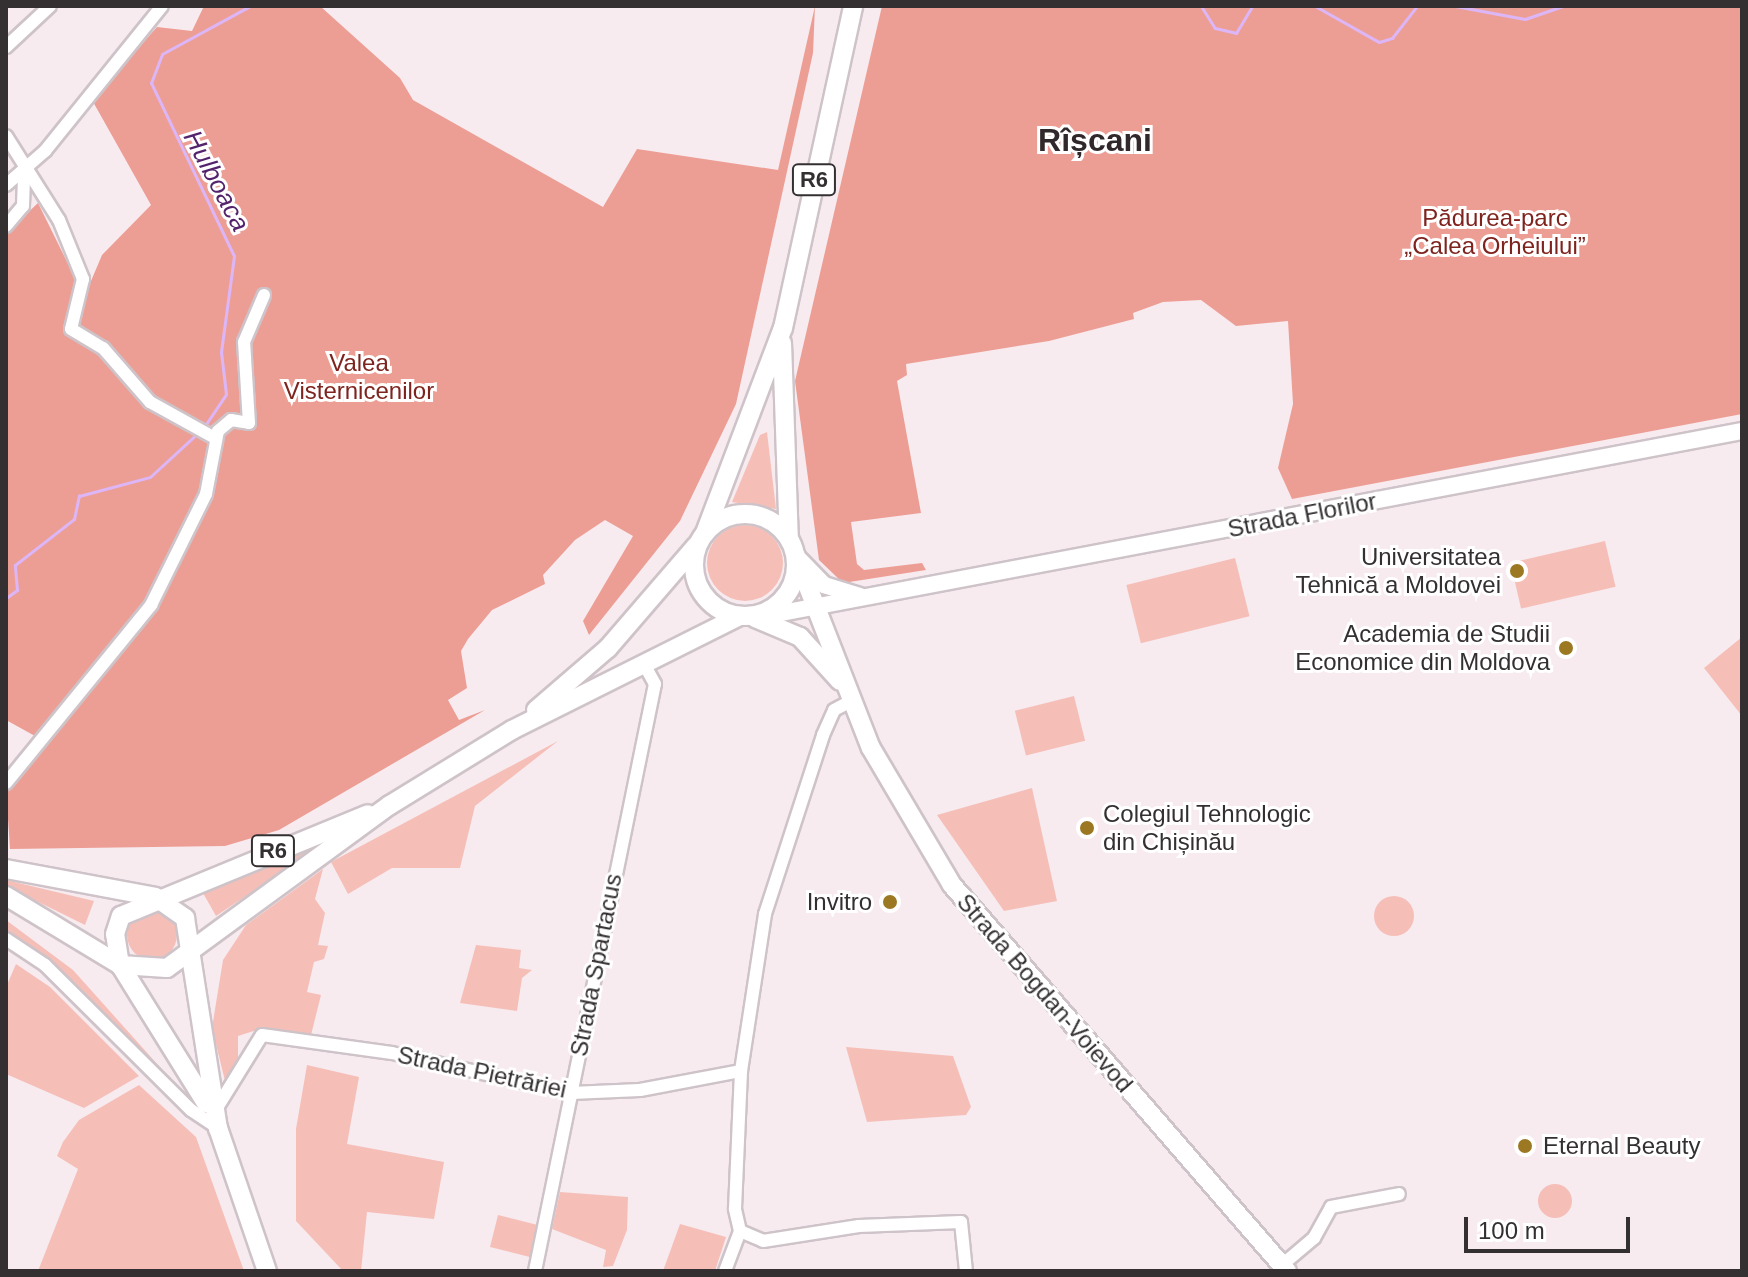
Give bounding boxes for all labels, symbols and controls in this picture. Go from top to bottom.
district label: Rîșcani [1038,121,1152,159]
water label: Hulboaca [176,125,256,237]
road number: R6 [790,162,838,198]
park label: Pădurea-parc „Calea Orheiului” [1404,204,1586,260]
park label: Valea Visternicenilor [284,349,434,405]
street label: Strada Florilor [1225,486,1379,544]
place label: Universitatea Tehnică a Moldovei [1296,543,1501,599]
marker: Universitatea Tehnică a Moldovei [1508,562,1526,580]
place label: Academia de Studii Economice din Moldova [1295,620,1550,676]
marker: Academia de Studii Economice din Moldova [1557,639,1575,657]
place label: Colegiul Tehnologic din Chișinău [1103,800,1311,856]
marker: Colegiul Tehnologic din Chișinău [1078,819,1096,837]
road number: R6 [249,833,297,869]
street label: Strada Spartacus [564,871,628,1059]
place label: Invitro [807,888,872,916]
street label: Strada Bogdan-Voievod [951,888,1139,1098]
marker: Invitro [879,891,901,913]
street label: Strada Pietrăriei [395,1040,569,1104]
place label: Eternal Beauty [1543,1132,1700,1160]
marker: Eternal Beauty [1514,1135,1536,1157]
scale bar [1468,1201,1634,1251]
text: 100 m [1478,1217,1545,1244]

